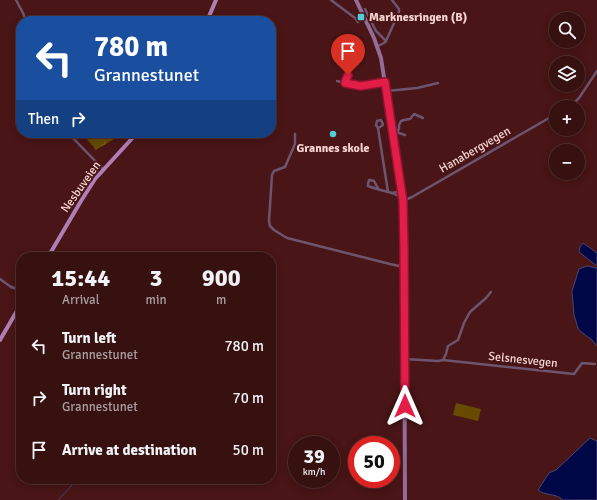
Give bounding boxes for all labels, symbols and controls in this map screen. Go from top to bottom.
place label: Marknesringen (B) [369,10,467,25]
marker: Marknesringen (B) [356,12,366,22]
map controls [549,12,585,180]
button: search [549,12,585,48]
text: 780 m [94,30,168,64]
icon: left [28,32,80,84]
pin [331,34,365,75]
icon: arrive [337,40,359,62]
button: layers [549,56,585,92]
text: Grannestunet [94,64,199,86]
button: + [549,100,585,136]
icon: right [67,108,89,130]
text: Then [28,110,59,128]
street label: Hanabergvegen [437,124,513,176]
marker: Grannes skole [328,129,338,139]
place label: Grannes skole [297,141,370,156]
button: − [549,144,585,180]
street label: Nesbuveien [58,158,104,216]
text: 15:44 [51,263,110,293]
text: 3 [150,263,162,293]
text: 900 [202,263,241,293]
text: Arrival [62,292,99,308]
text: min [146,292,167,308]
text: m [216,292,226,308]
text: Turn left [62,329,116,347]
icon: left [28,335,50,357]
text: 780 m [224,337,264,355]
text: Grannestunet [62,347,138,363]
street label: Selsnesvegen [488,349,558,371]
text: Turn right [62,381,127,399]
position arrow [384,385,426,427]
icon: right [28,387,50,409]
text: 70 m [233,389,264,407]
text: Grannestunet [62,399,138,415]
speed limit sign: 50 [348,436,400,488]
icon: arrive [28,439,50,461]
text: Arrive at destination [62,441,197,459]
text: 50 m [233,441,264,459]
text: 39 [303,444,325,469]
text: km/h [303,466,325,478]

